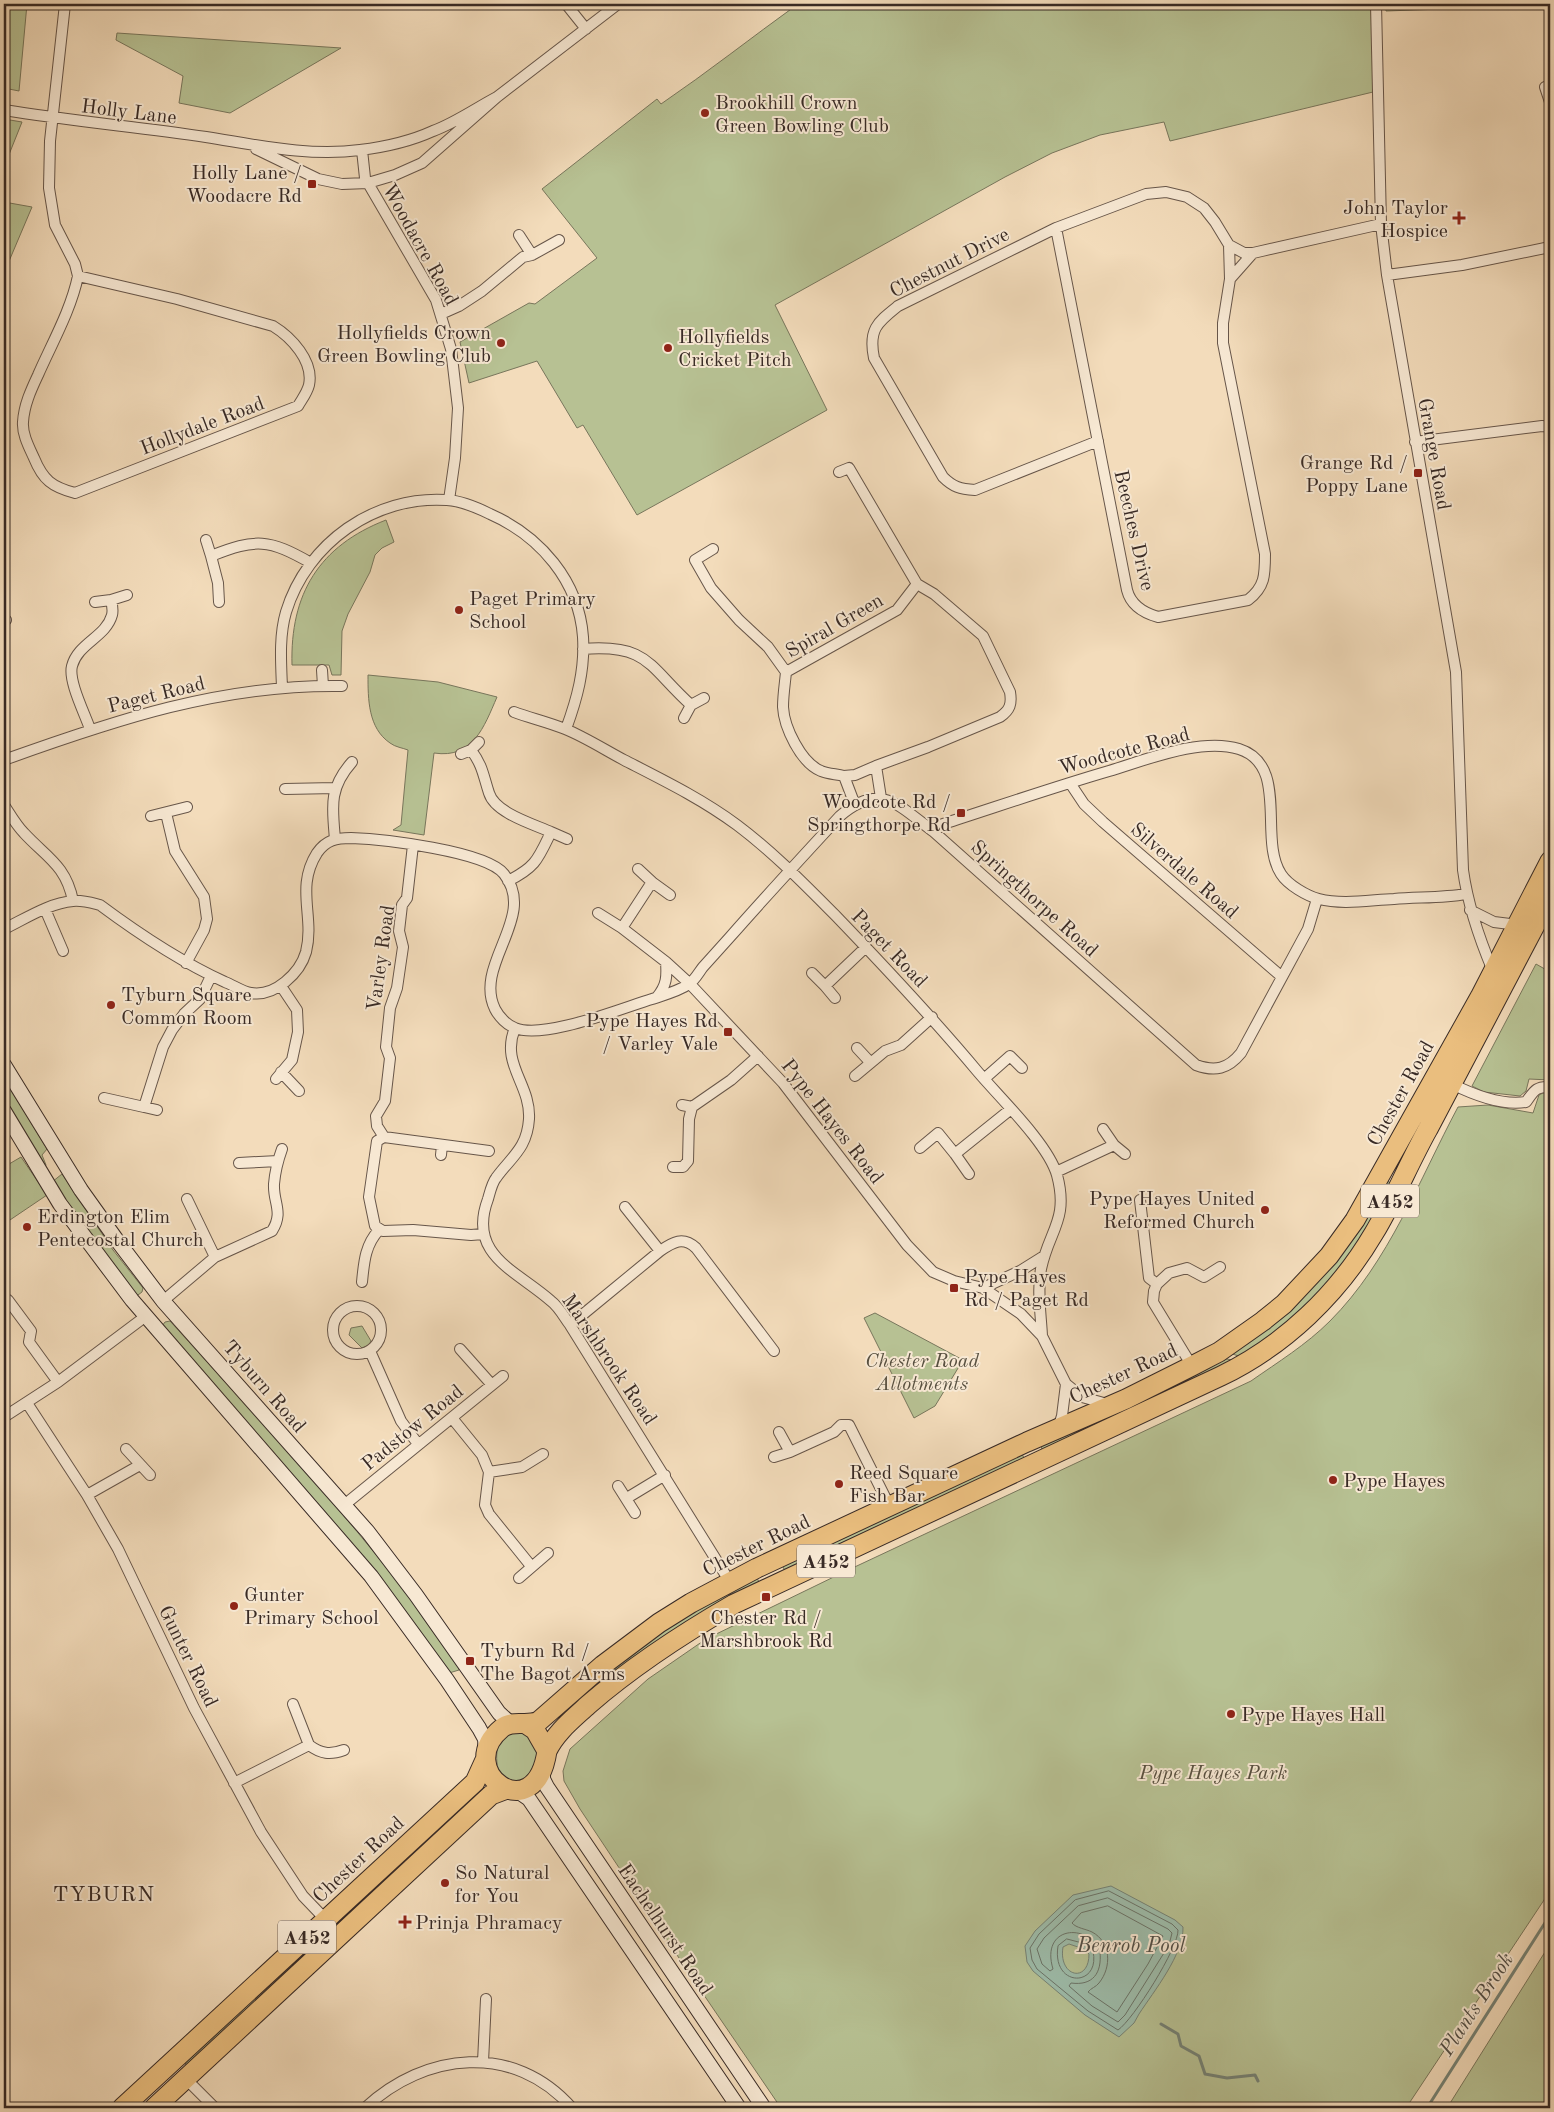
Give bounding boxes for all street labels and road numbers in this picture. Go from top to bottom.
street label: Holly Lane [80,97,178,129]
street label: Woodacre Road [378,181,461,309]
street label: Chestnut Drive [887,225,1013,302]
street label: Hollydale Road [138,394,268,460]
street label: Grange Road [1413,397,1453,512]
street label: Beeches Drive [1109,468,1157,593]
street label: Spiral Green [783,591,887,663]
street label: Paget Road [106,674,207,718]
street label: Woodcote Road [1057,725,1192,779]
street label: Silverdale Road [1126,820,1241,923]
street label: Springthorpe Road [966,837,1101,962]
street label: Varley Road [365,904,399,1013]
street label: Paget Road [847,907,930,992]
street label: Chester Road [1365,1038,1439,1150]
street label: Pype Hayes Road [777,1056,886,1188]
road number: A452 [1361,1184,1419,1218]
street label: Marshbrook Road [557,1291,659,1429]
street label: Tyburn Road [218,1337,309,1437]
street label: Chester Road [1067,1341,1181,1409]
street label: Padstow Road [359,1382,468,1475]
street label: Chester Road [700,1512,814,1581]
road number: A452 [797,1544,855,1578]
street label: Gunter Road [154,1603,220,1711]
street label: Chester Road [310,1813,409,1908]
street label: Eachelhurst Road [613,1861,716,1999]
road number: A452 [278,1920,336,1954]

